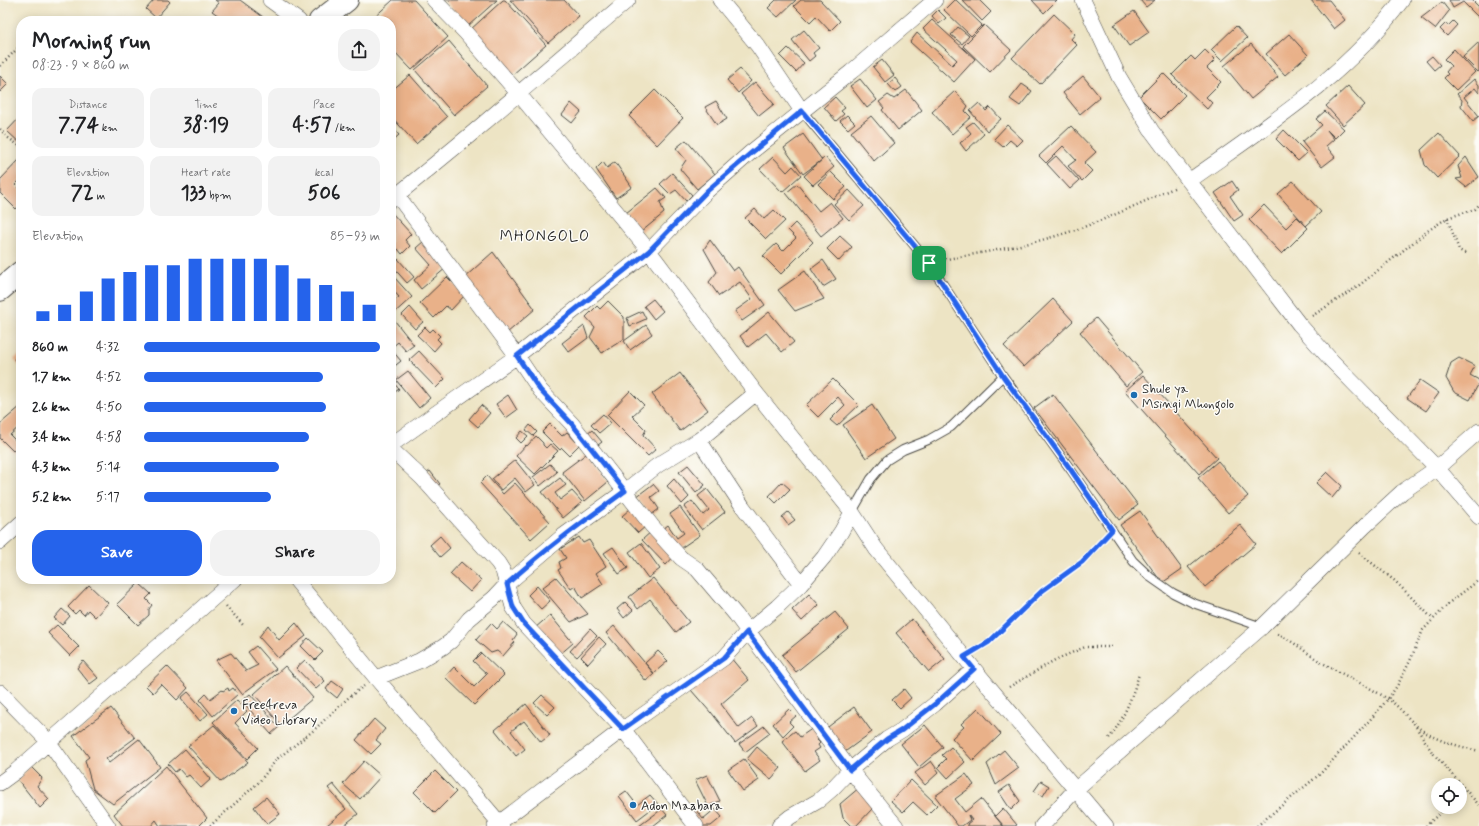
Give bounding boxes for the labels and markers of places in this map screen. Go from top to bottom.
pin [912,246,946,280]
place label: Shule ya Msingi Mhongolo [1142,381,1234,415]
marker: Shule ya Msingi Mhongolo [1129,390,1139,400]
place label: Free4reva Video Library [242,697,317,729]
marker: Free4reva Video Library [229,706,239,716]
place label: Adon Maabara [641,798,722,815]
marker: Adon Maabara [628,800,638,810]

